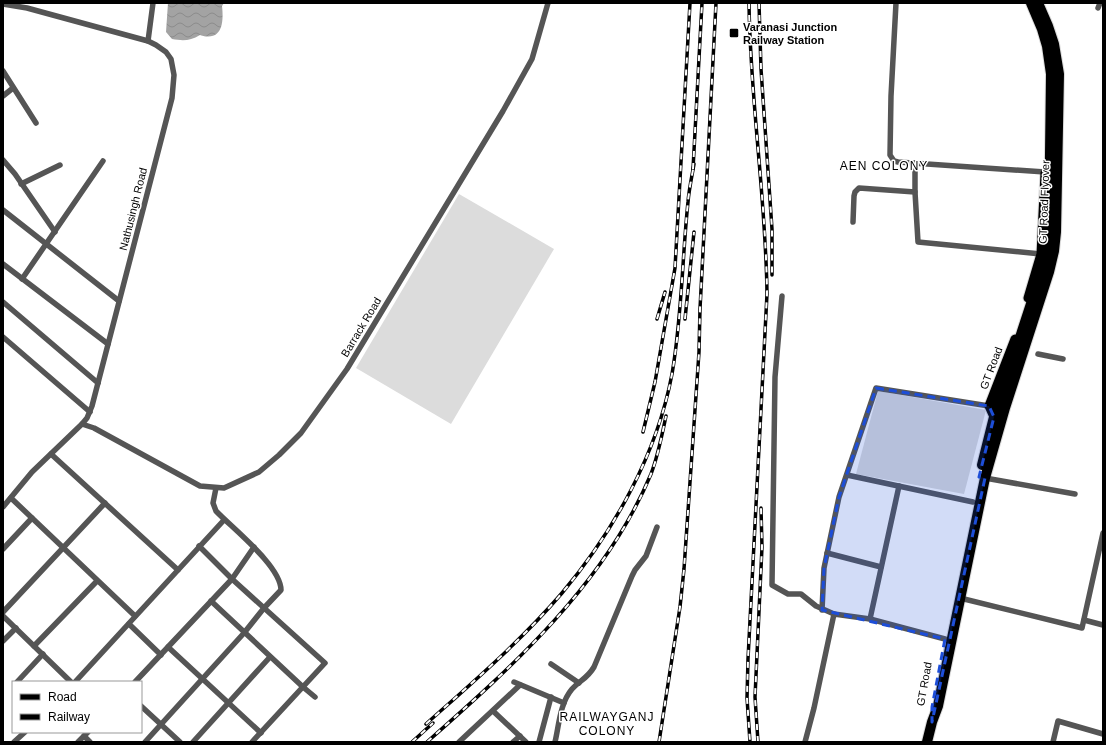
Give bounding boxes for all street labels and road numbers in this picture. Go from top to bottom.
street label: GT Road Flyover [1037,160,1051,244]
street label: Nathusingh Road [117,166,149,252]
street label: Barrack Road [339,295,383,359]
street label: GT Road [977,345,1005,391]
street label: GT Road [914,661,934,707]

